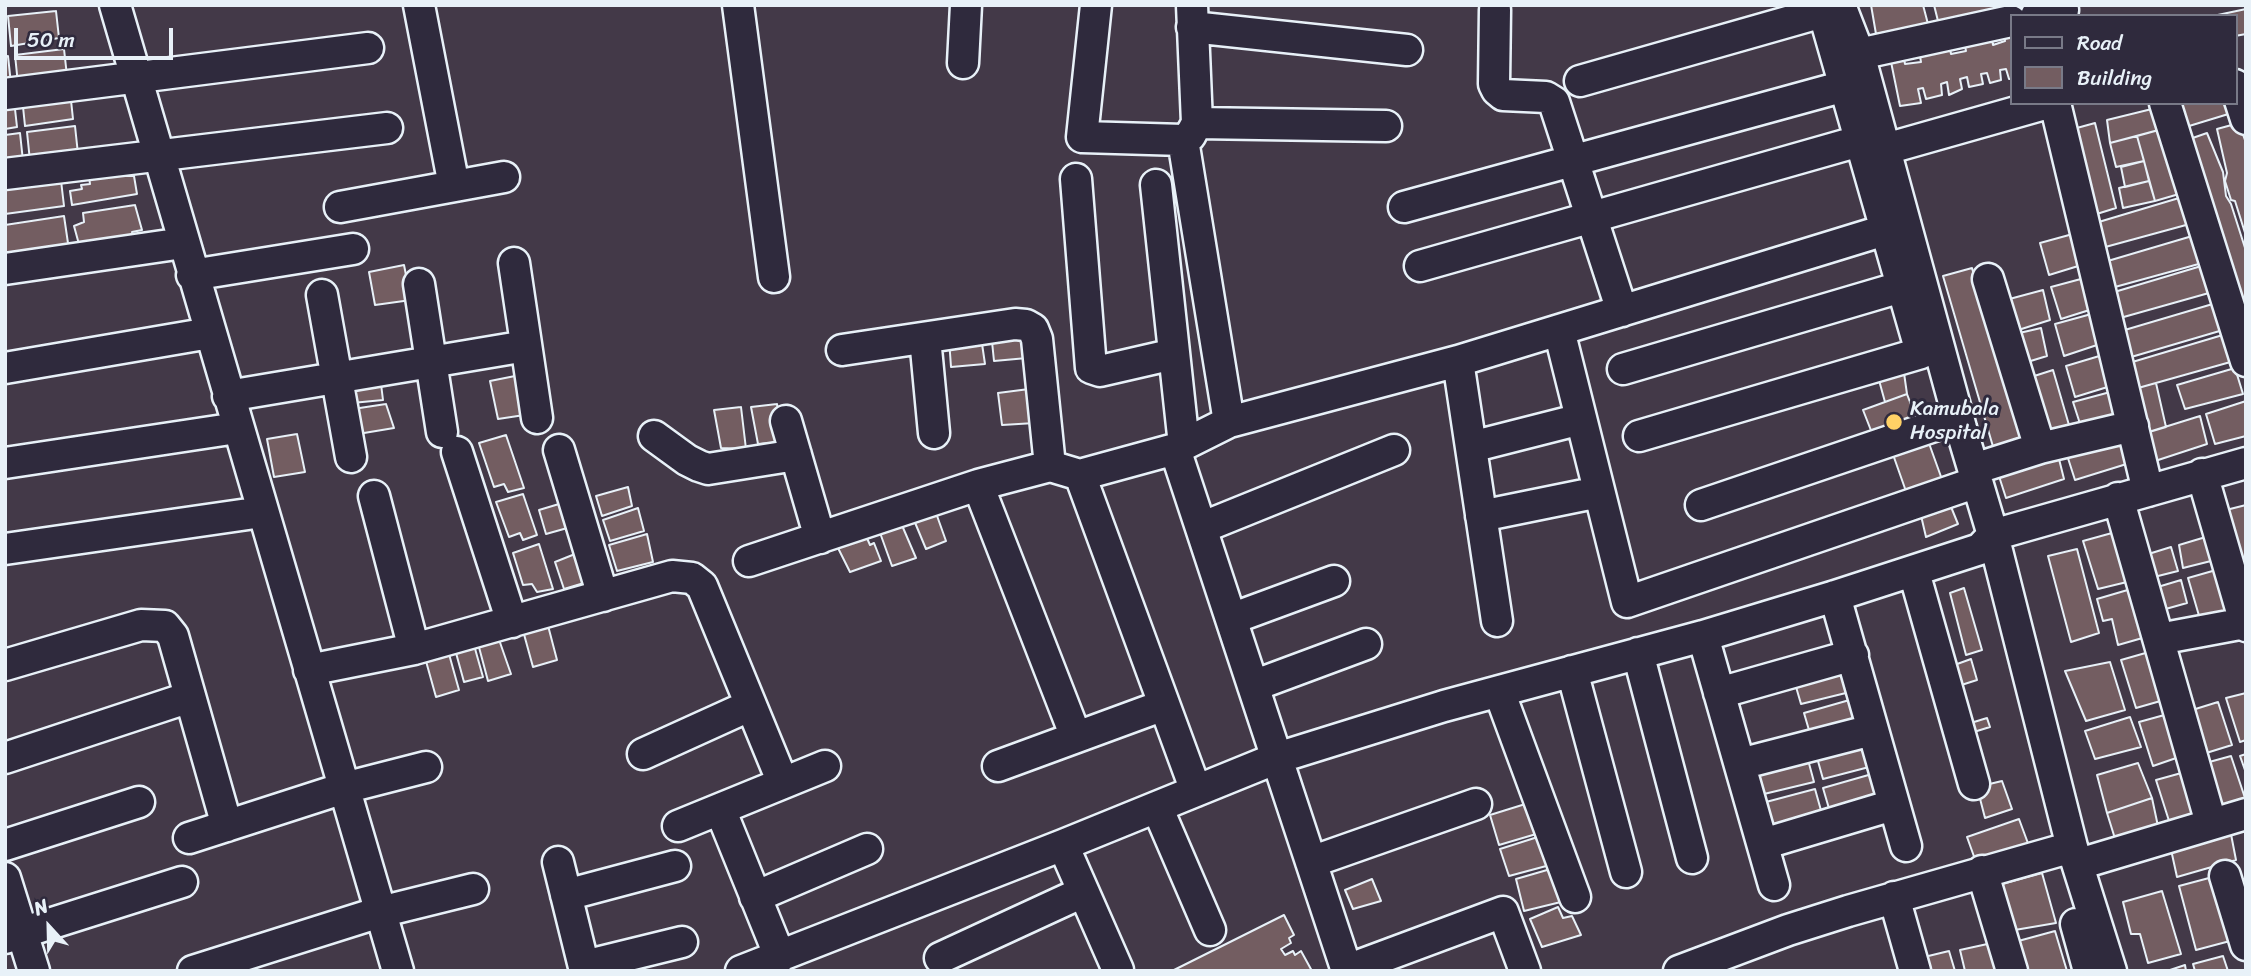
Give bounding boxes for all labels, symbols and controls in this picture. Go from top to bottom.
scale bar [18,14,177,58]
legend [2010,14,2237,105]
text: 50 m [27,21,75,59]
text: Road [2077,24,2122,62]
text: Building [2077,59,2152,97]
place label: Kamubala Hospital [1910,397,1999,447]
marker: Kamubala Hospital [1884,412,1904,432]
text: N [29,889,53,925]
north arrow [14,892,84,962]

